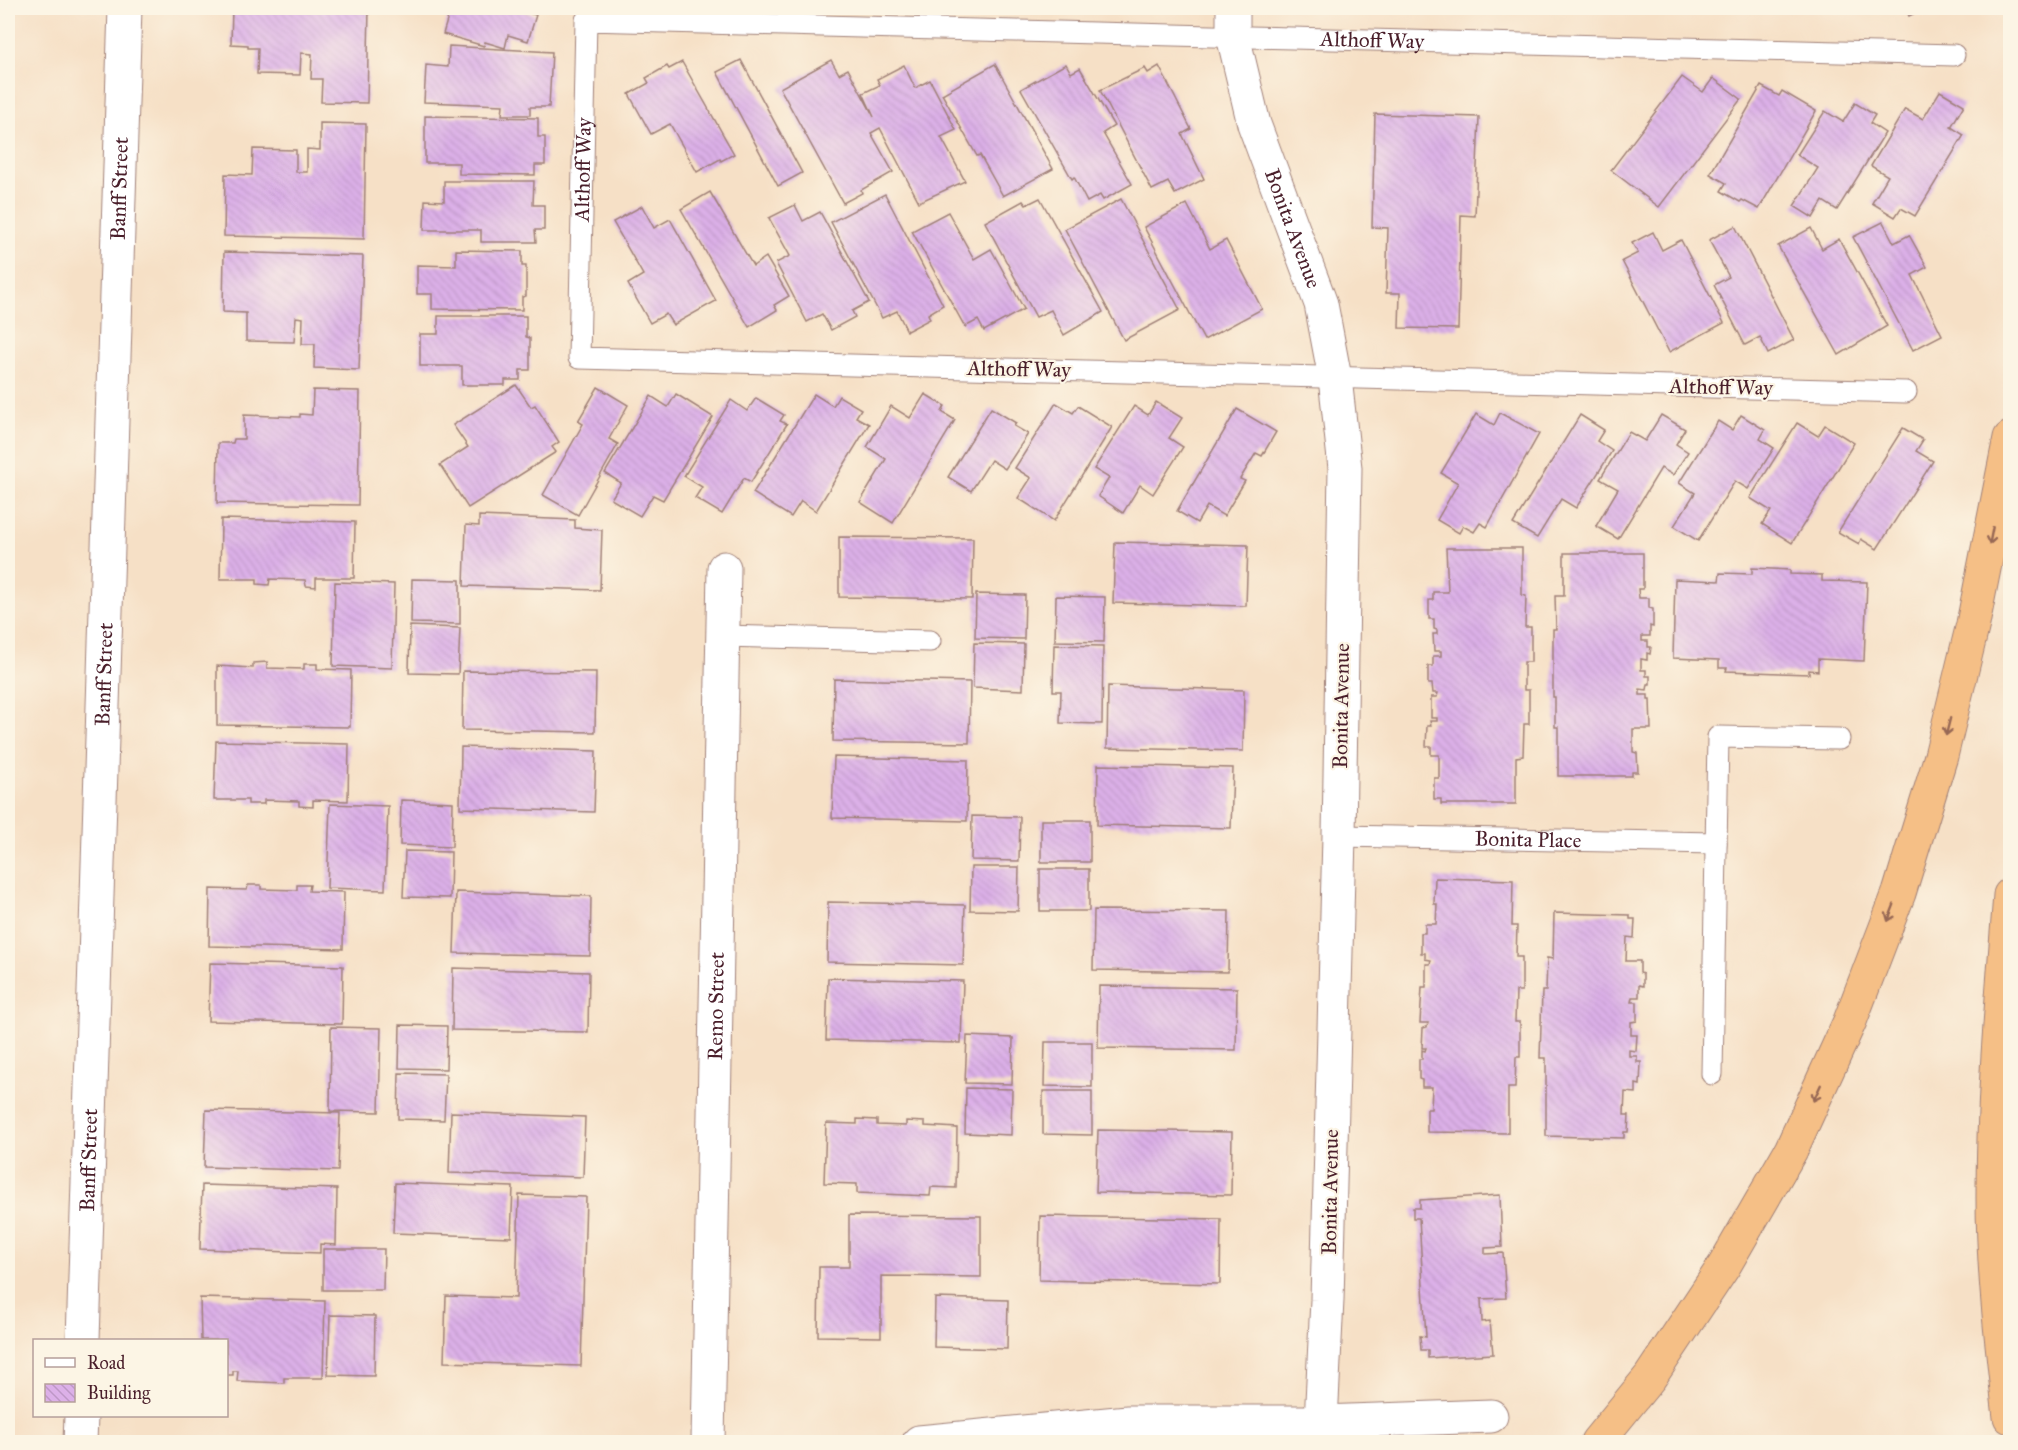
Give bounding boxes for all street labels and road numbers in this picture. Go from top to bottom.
street label: Althoff Way [1319,26,1426,54]
street label: Althoff Way [569,116,597,223]
street label: Banff Street [105,136,134,241]
street label: Bonita Avenue [1259,165,1327,292]
street label: Althoff Way [966,355,1072,383]
street label: Althoff Way [1668,373,1774,401]
street label: Banff Street [89,622,119,726]
street label: Bonita Avenue [1327,643,1355,769]
street label: Bonita Place [1474,826,1582,854]
street label: Remo Street [702,951,730,1061]
street label: Banff Street [74,1107,103,1212]
street label: Bonita Avenue [1316,1129,1344,1255]

